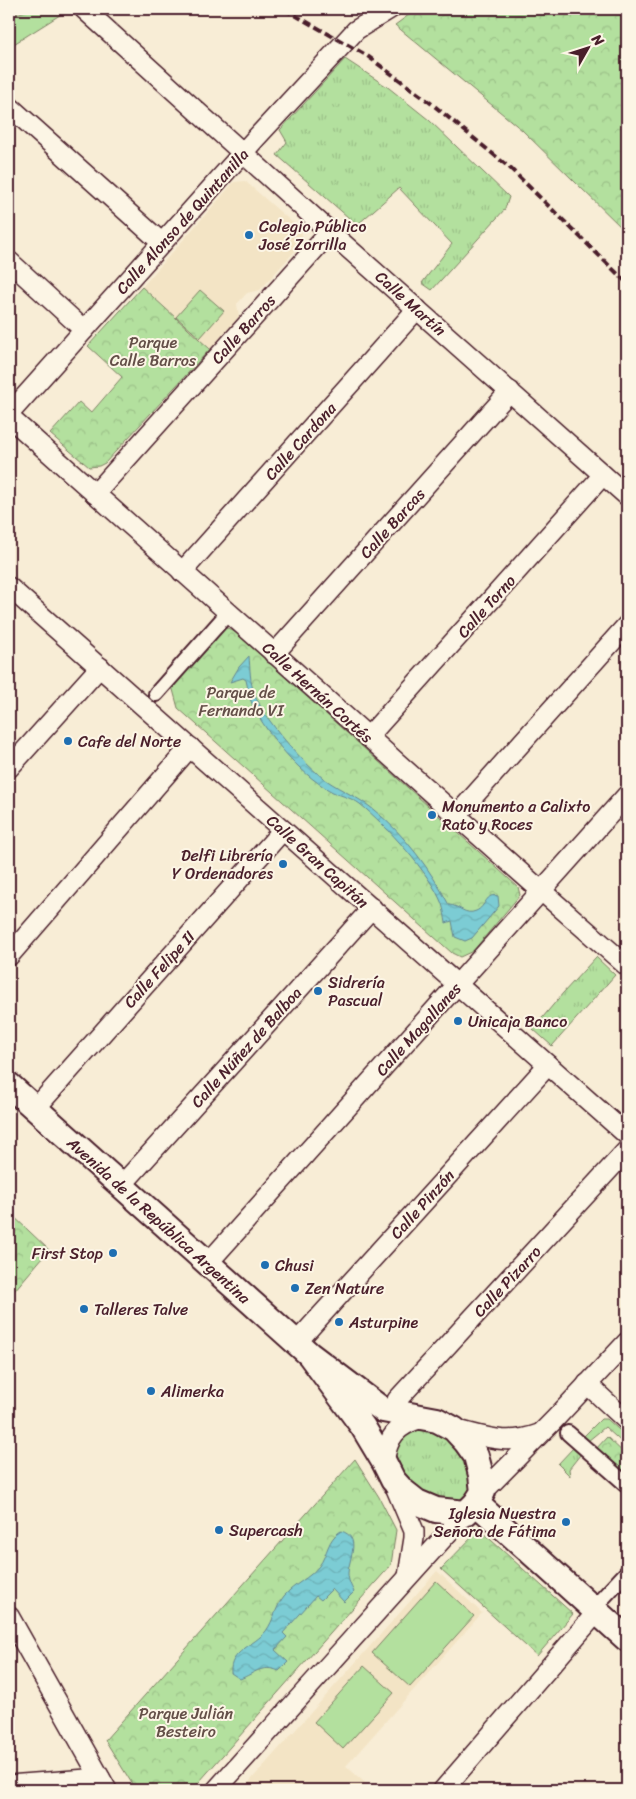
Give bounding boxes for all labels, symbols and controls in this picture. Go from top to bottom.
north arrow [564,22,614,72]
text: N [584,28,611,52]
street label: Calle Alonso de Quintanilla [108,141,256,301]
place label: Colegio Público José Zorrilla [258,212,366,259]
marker: Colegio Público José Zorrilla [243,229,255,241]
street label: Calle Martín [368,263,453,344]
street label: Calle Barros [204,287,283,371]
park label: Parque Calle Barros [110,328,197,375]
street label: Calle Cardona [257,395,344,487]
street label: Calle Barcas [352,481,433,566]
street label: Calle Torno [450,568,523,645]
street label: Calle Hernán Cortés [255,634,381,751]
park label: Parque de Fernando VI [198,678,285,725]
place label: Cafe del Norte [78,727,181,756]
marker: Cafe del Norte [62,735,74,747]
place label: Monumento a Calixto Rato y Roces [442,792,590,839]
street label: Calle Gran Capitán [259,807,376,916]
marker: Monumento a Calixto Rato y Roces [426,809,438,821]
place label: Delfi Librería Y Ordenadores [172,841,273,888]
marker: Delfi Librería Y Ordenadores [277,858,289,870]
street label: Calle Felipe II [116,924,203,1015]
place label: Sidrería Pascual [328,968,385,1015]
street label: Calle Magallanes [368,975,469,1083]
street label: Calle Núñez de Balboa [184,980,309,1115]
marker: Sidrería Pascual [312,985,324,997]
place label: Unicaja Banco [468,1007,567,1036]
marker: Unicaja Banco [452,1015,464,1027]
street label: Avenida de la República Argentina [59,1129,258,1312]
street label: Calle Pinzón [383,1162,462,1246]
street label: Calle Pizarro [466,1238,549,1324]
place label: First Stop [32,1239,104,1268]
marker: First Stop [107,1247,119,1259]
place label: Chusi [275,1251,314,1280]
marker: Chusi [259,1259,271,1271]
place label: Zen Nature [305,1274,384,1303]
marker: Zen Nature [289,1282,301,1294]
place label: Talleres Talve [94,1295,188,1324]
marker: Talleres Talve [78,1303,90,1315]
place label: Asturpine [348,1308,418,1337]
marker: Asturpine [333,1316,345,1328]
place label: Alimerka [160,1377,224,1406]
marker: Alimerka [145,1385,157,1397]
place label: Iglesia Nuestra Señora de Fátima [433,1499,556,1546]
place label: Supercash [229,1516,303,1545]
marker: Iglesia Nuestra Señora de Fátima [560,1516,572,1528]
marker: Supercash [213,1524,225,1536]
park label: Parque Julián Besteiro [139,1699,233,1746]

